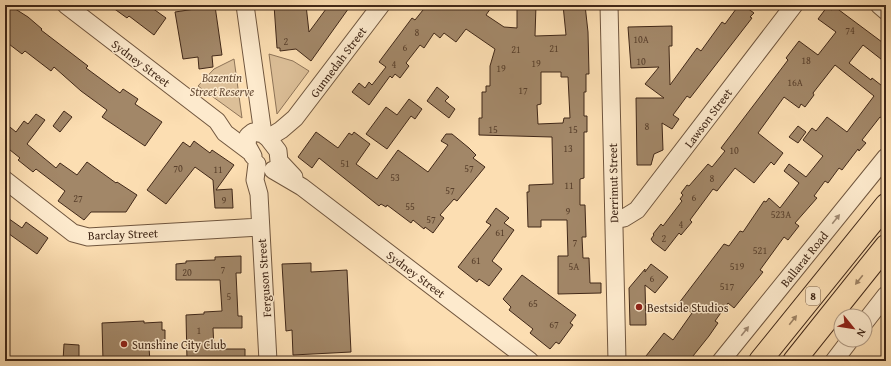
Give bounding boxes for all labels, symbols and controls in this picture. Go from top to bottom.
street label: Gunnedah Street [306,23,371,101]
house number: 74 [845,23,855,38]
house number: 8 [415,25,420,40]
house number: 10A [633,32,649,47]
house number: 2 [284,34,289,49]
street label: Sydney Street [108,35,175,91]
house number: 6 [403,40,408,55]
house number: 21 [549,41,559,56]
house number: 21 [511,42,521,57]
house number: 18 [801,53,811,68]
house number: 10 [636,54,646,69]
house number: 19 [531,56,541,71]
house number: 4 [392,57,397,72]
house number: 19 [496,61,506,76]
park label: Bazentin Street Reserve [190,69,254,100]
house number: 16A [787,75,803,90]
house number: 17 [518,83,528,98]
street label: Lawson Street [680,84,736,151]
house number: 8 [645,119,650,134]
house number: 15 [488,122,498,137]
house number: 15 [568,122,578,137]
house number: 13 [563,141,573,156]
street label: Derrimut Street [604,142,622,223]
house number: 10 [729,143,739,158]
house number: 51 [340,156,350,171]
house number: 70 [173,161,183,176]
house number: 57 [464,161,474,176]
house number: 11 [213,162,223,177]
house number: 53 [390,170,400,185]
house number: 8 [710,171,715,186]
house number: 11 [564,178,574,193]
house number: 57 [445,183,455,198]
house number: 6 [692,190,697,205]
house number: 27 [73,191,83,206]
house number: 9 [222,193,227,208]
house number: 55 [405,199,415,214]
house number: 9 [566,204,571,219]
house number: 523A [771,207,791,222]
house number: 57 [426,212,436,227]
one-way arrow [832,213,840,224]
house number: 4 [679,217,684,232]
street label: Barclay Street [88,224,159,244]
house number: 61 [495,225,505,240]
street label: Ballarat Road [776,227,832,291]
house number: 2 [662,231,667,246]
house number: 7 [573,235,578,250]
street label: Ferguson Street [253,237,275,318]
house number: 521 [753,243,767,258]
street label: Sydney Street [383,246,450,302]
house number: 61 [471,253,481,268]
house number: 5A [569,259,579,274]
house number: 519 [730,259,744,274]
house number: 7 [221,262,226,277]
house number: 20 [182,265,192,280]
house number: 6 [650,271,655,286]
one-way arrow [855,274,863,285]
house number: 517 [720,279,734,294]
road number: 8 [806,287,820,305]
house number: 5 [227,289,232,304]
house number: 65 [528,296,538,311]
place label: Bestside Studios [647,299,729,316]
marker: Bestside Studios [634,302,644,312]
north arrow [833,308,873,348]
one-way arrow [789,314,798,325]
house number: 67 [549,317,559,332]
house number: 1 [197,323,202,338]
one-way arrow [741,325,750,336]
text: N [853,326,870,341]
place label: Sunshine City Club [132,336,226,353]
marker: Sunshine City Club [119,339,129,349]

